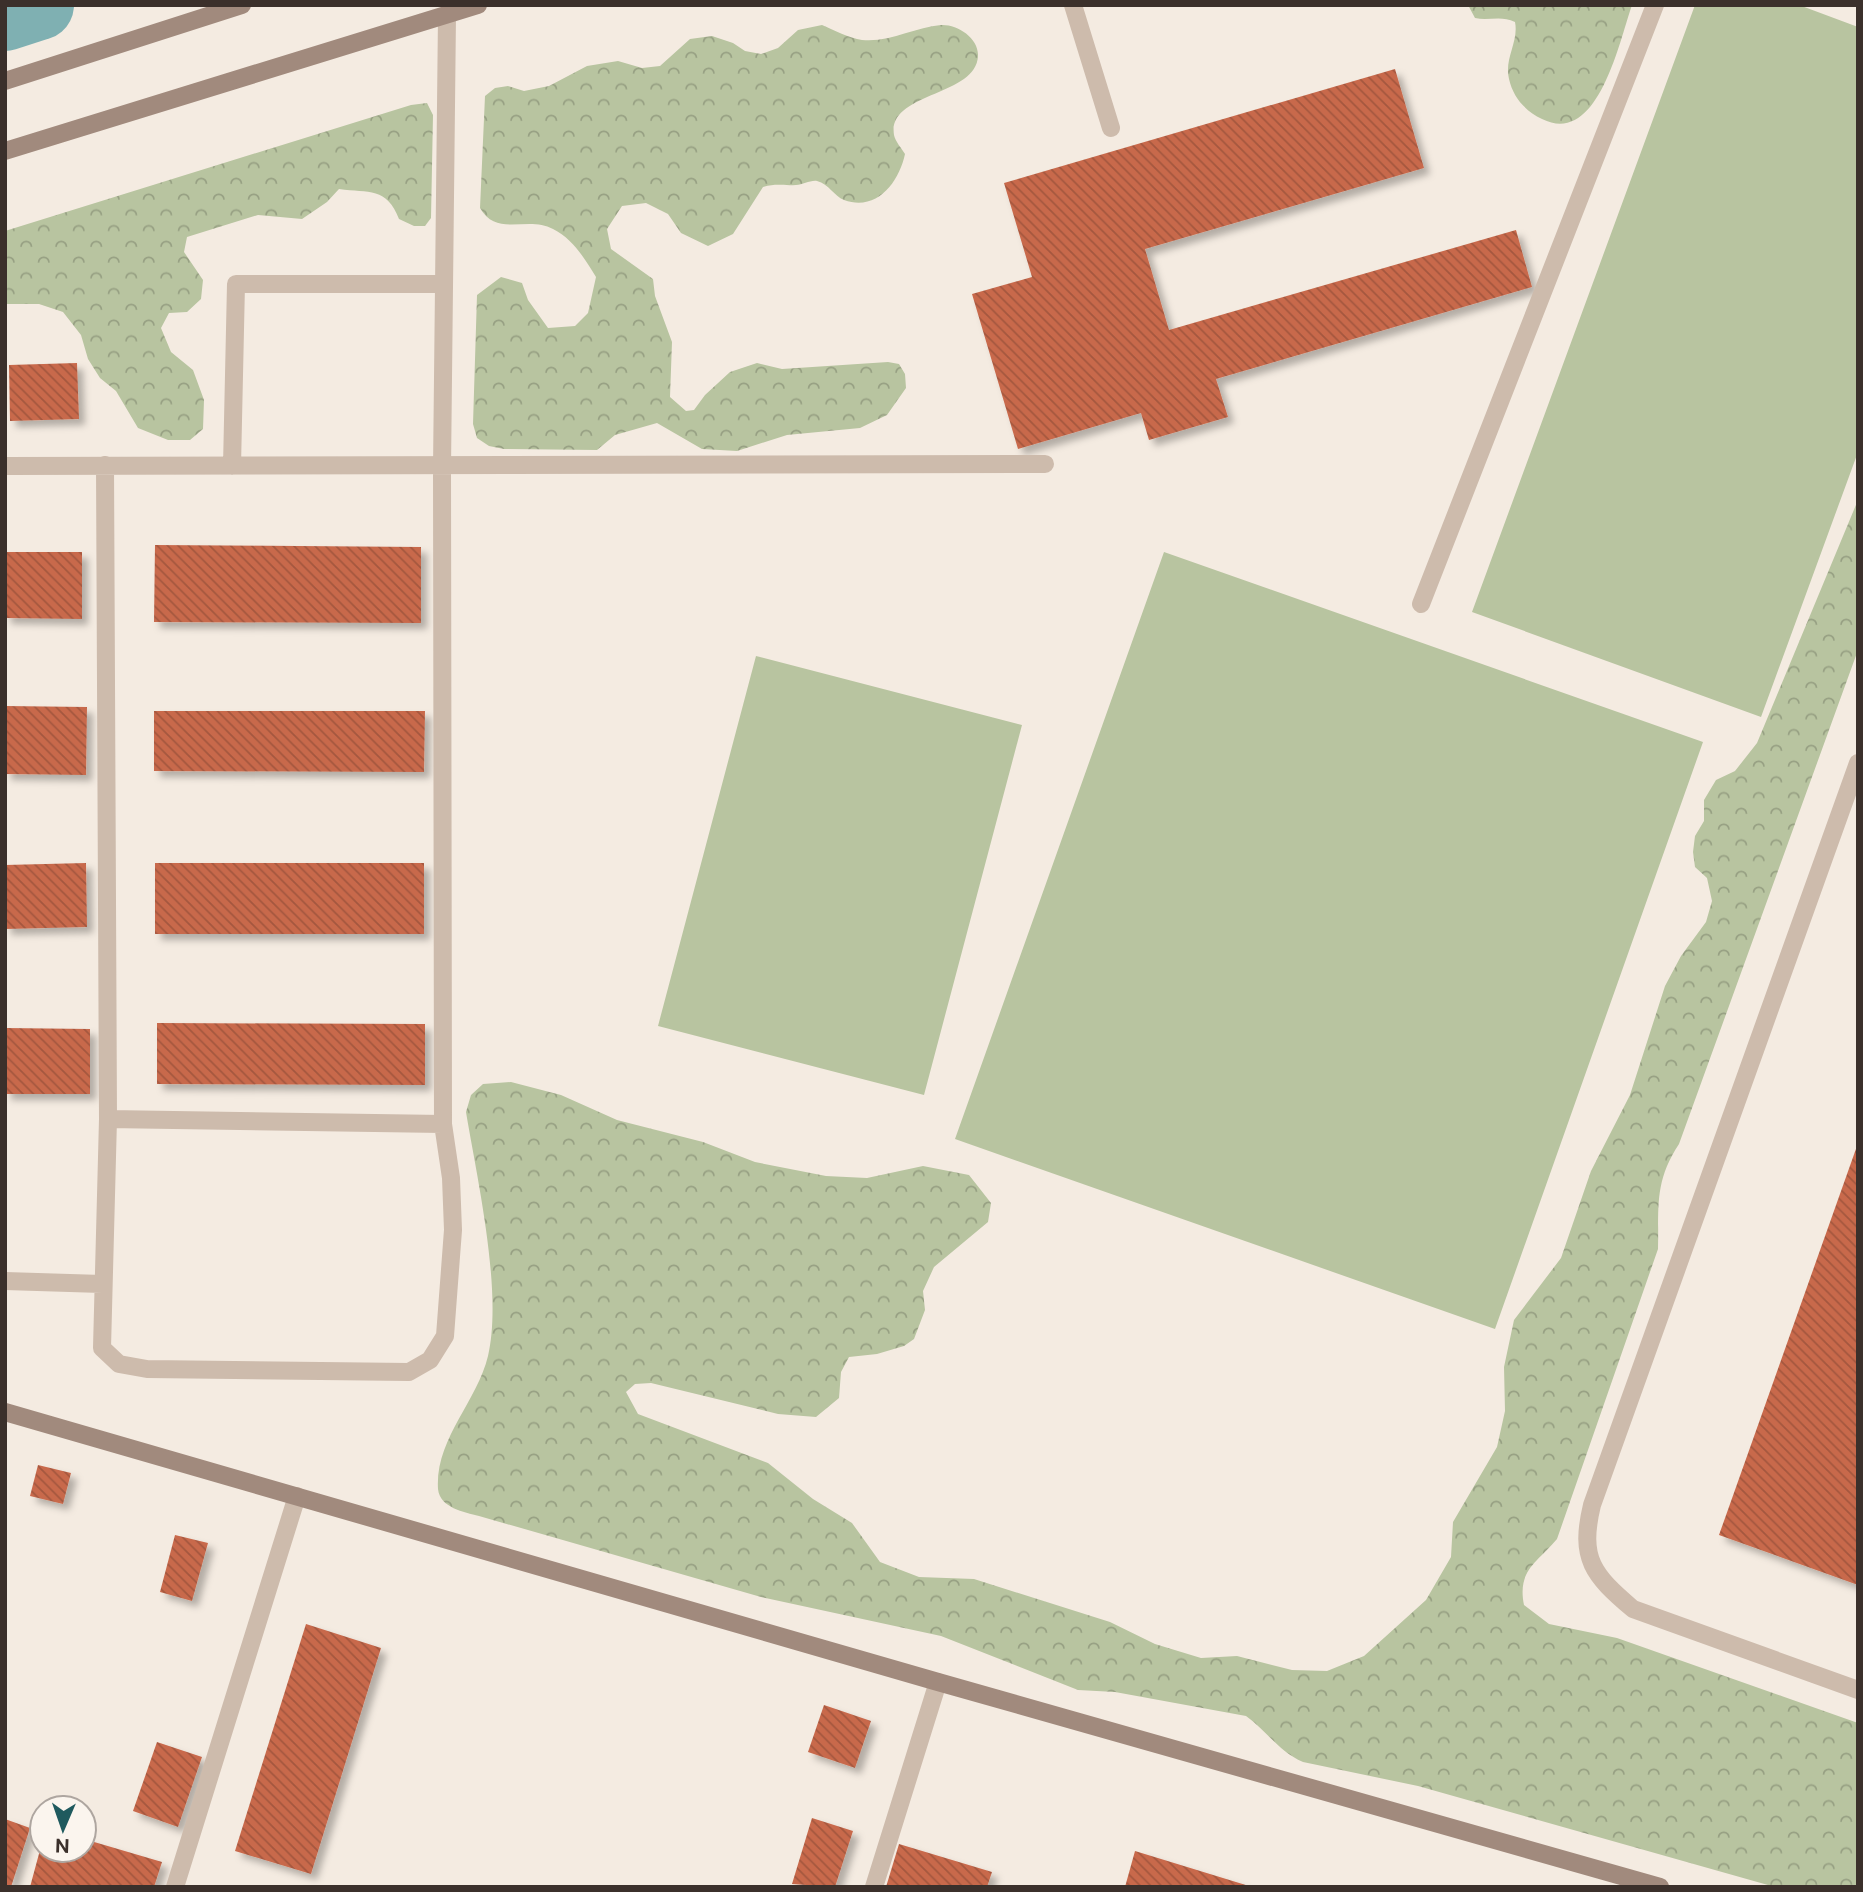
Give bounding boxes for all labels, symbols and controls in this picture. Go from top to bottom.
north arrow [28,1794,98,1864]
text: N [55,1835,70,1857]

